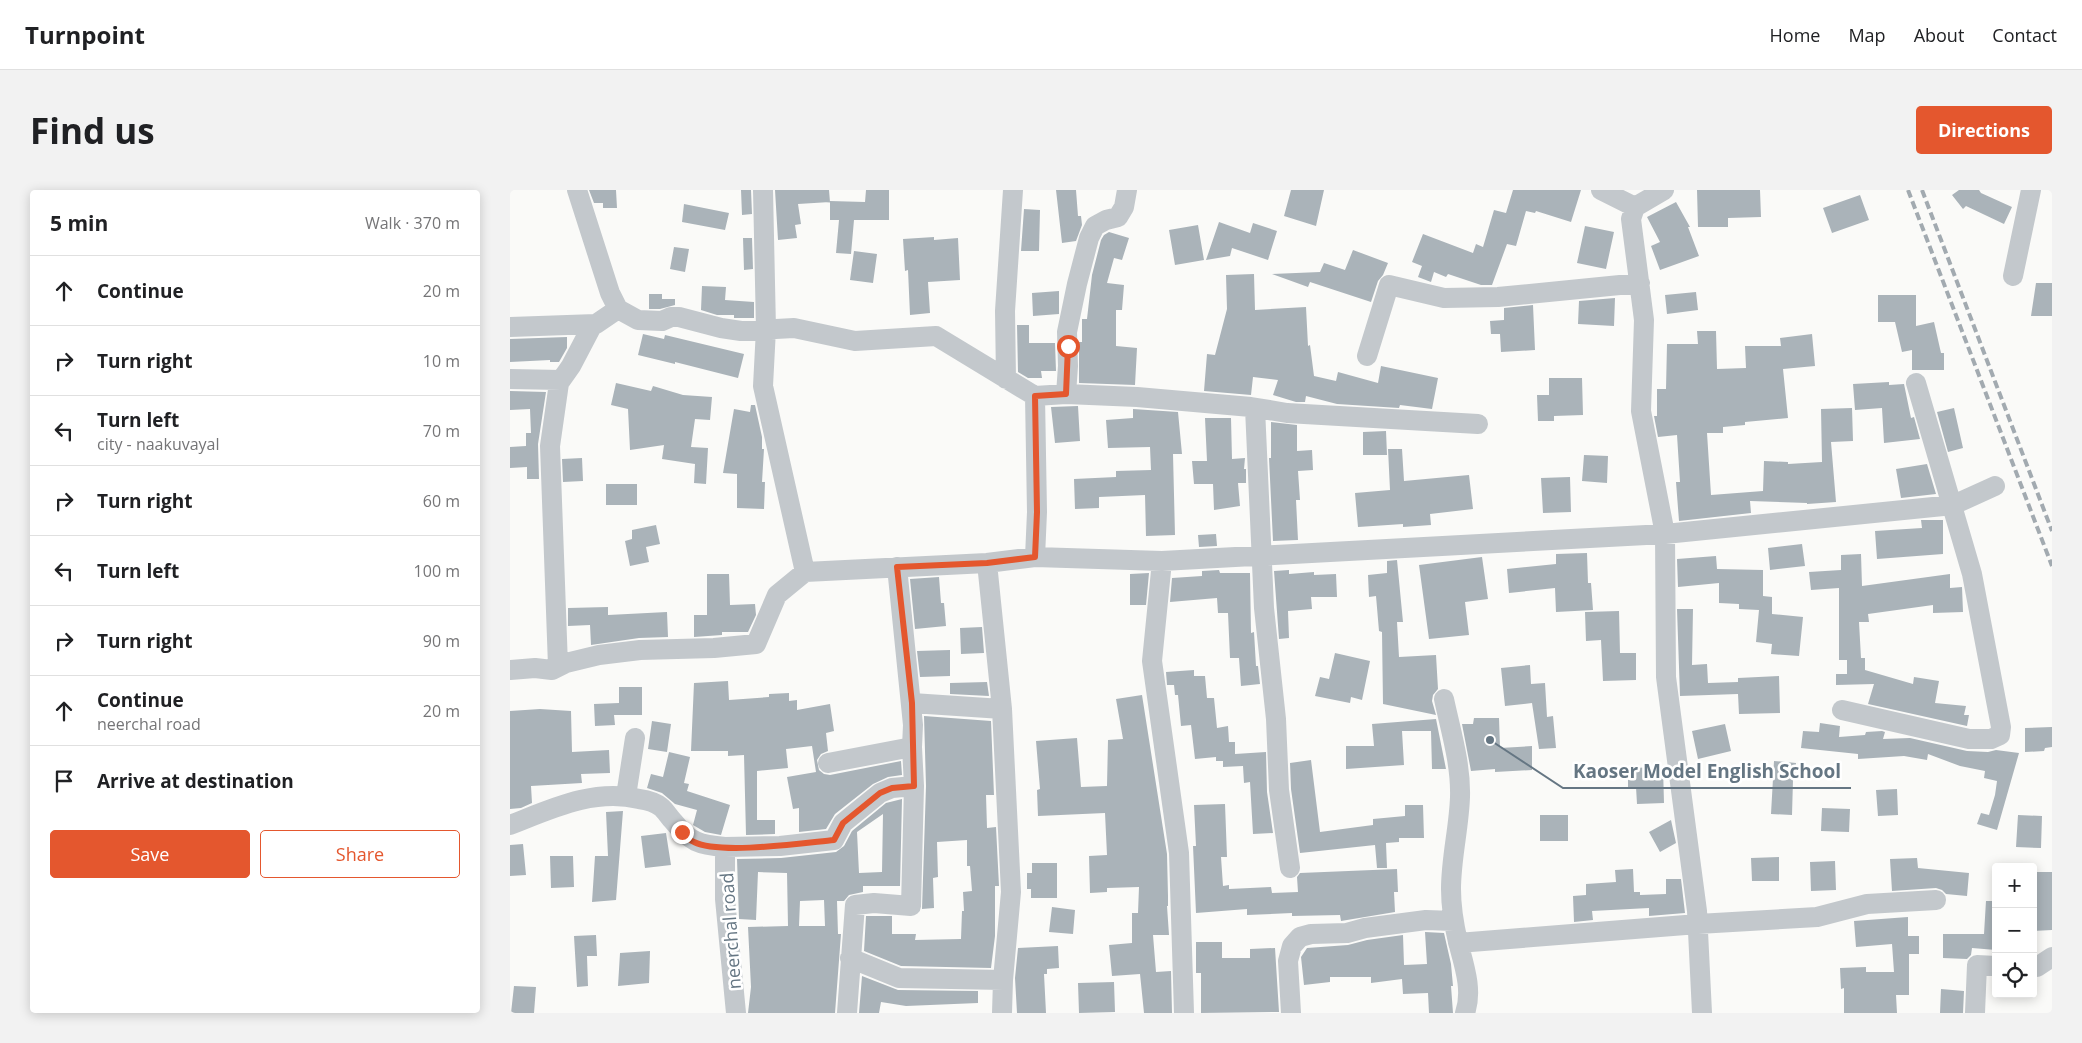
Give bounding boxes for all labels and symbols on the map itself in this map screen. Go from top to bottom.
route start [1057,335,1080,358]
callout: Kaoser Model English School [1563,754,1851,788]
text: Kaoser Model English School [1573,758,1841,784]
route end [671,821,694,844]
street label: neerchal road [714,872,746,990]

